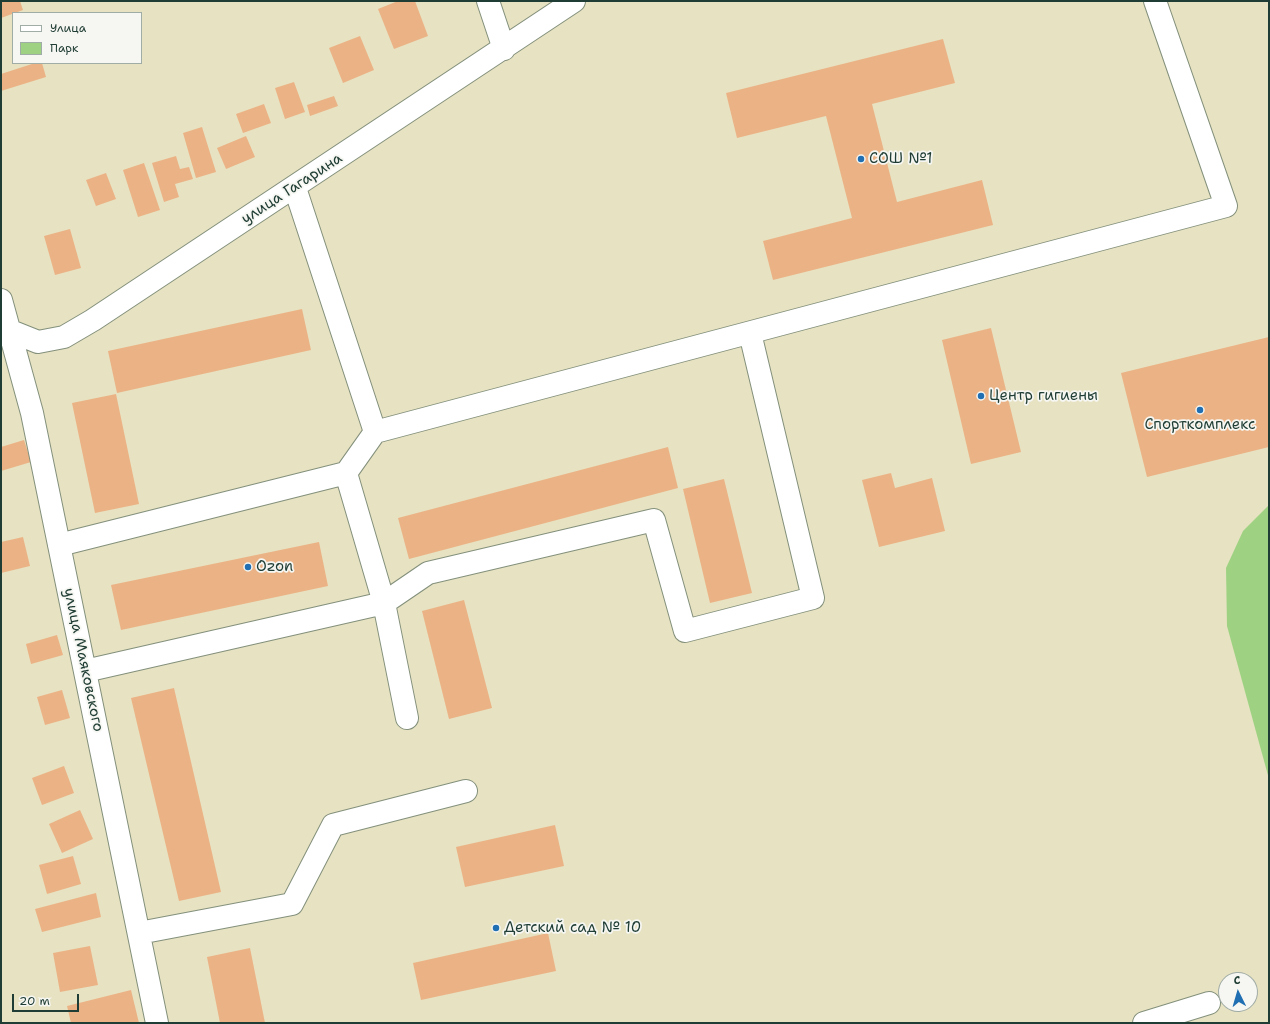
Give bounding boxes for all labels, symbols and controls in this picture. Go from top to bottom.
legend [12,12,142,64]
text: Улица [50,20,86,36]
text: Парк [50,40,78,56]
street label: улица Гагарина [238,150,346,228]
place label: СОШ №1 [869,150,933,168]
marker: СОШ №1 [856,154,866,164]
place label: Центр гигиены [989,387,1098,405]
marker: Центр гигиены [976,391,986,401]
marker: Спорткомплекс [1195,405,1205,415]
place label: Спорткомплекс [1144,416,1256,434]
place label: Ozon [256,558,293,576]
marker: Ozon [243,562,253,572]
street label: улица Маяковского [59,587,107,733]
place label: Детский сад № 10 [504,919,641,937]
marker: Детский сад № 10 [491,923,501,933]
north arrow [1218,972,1258,1012]
text: С [1233,973,1241,988]
scale bar [14,986,81,1012]
text: 20 m [19,993,50,1009]

